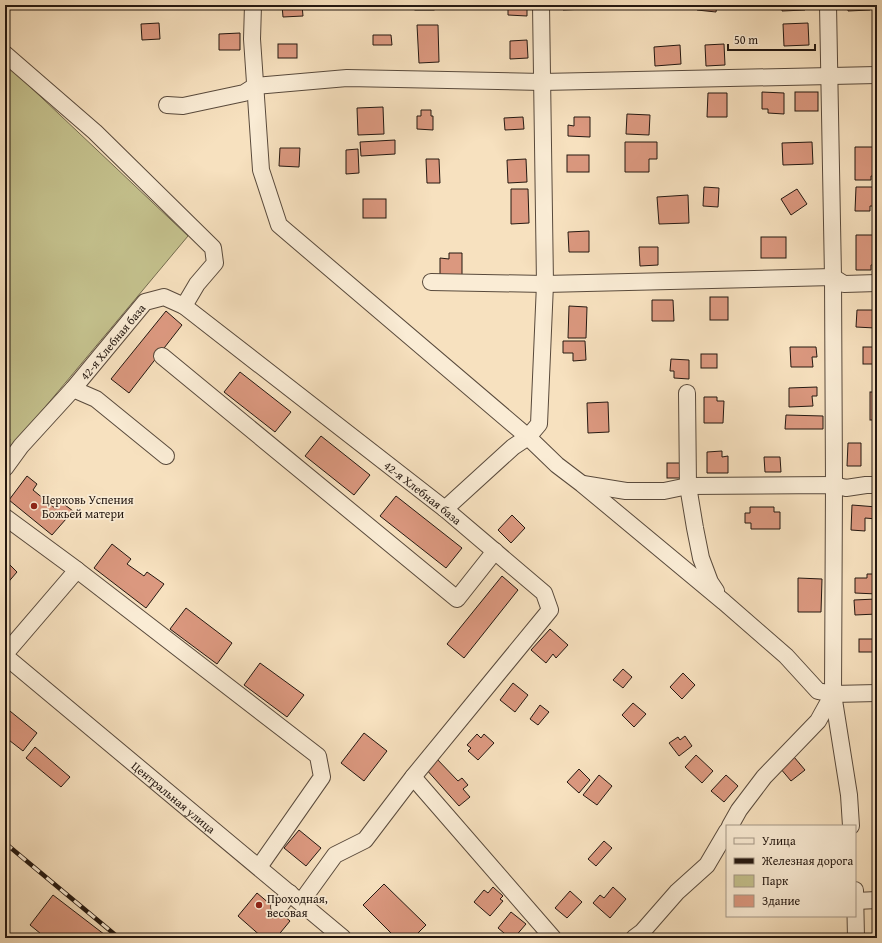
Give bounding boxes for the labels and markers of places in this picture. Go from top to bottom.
place label: Церковь Успения Божьей матери [42,491,134,522]
marker: Церковь Успения Божьей матери [29,501,39,511]
place label: Проходная, весовая [267,890,328,921]
marker: Проходная, весовая [254,900,264,910]

